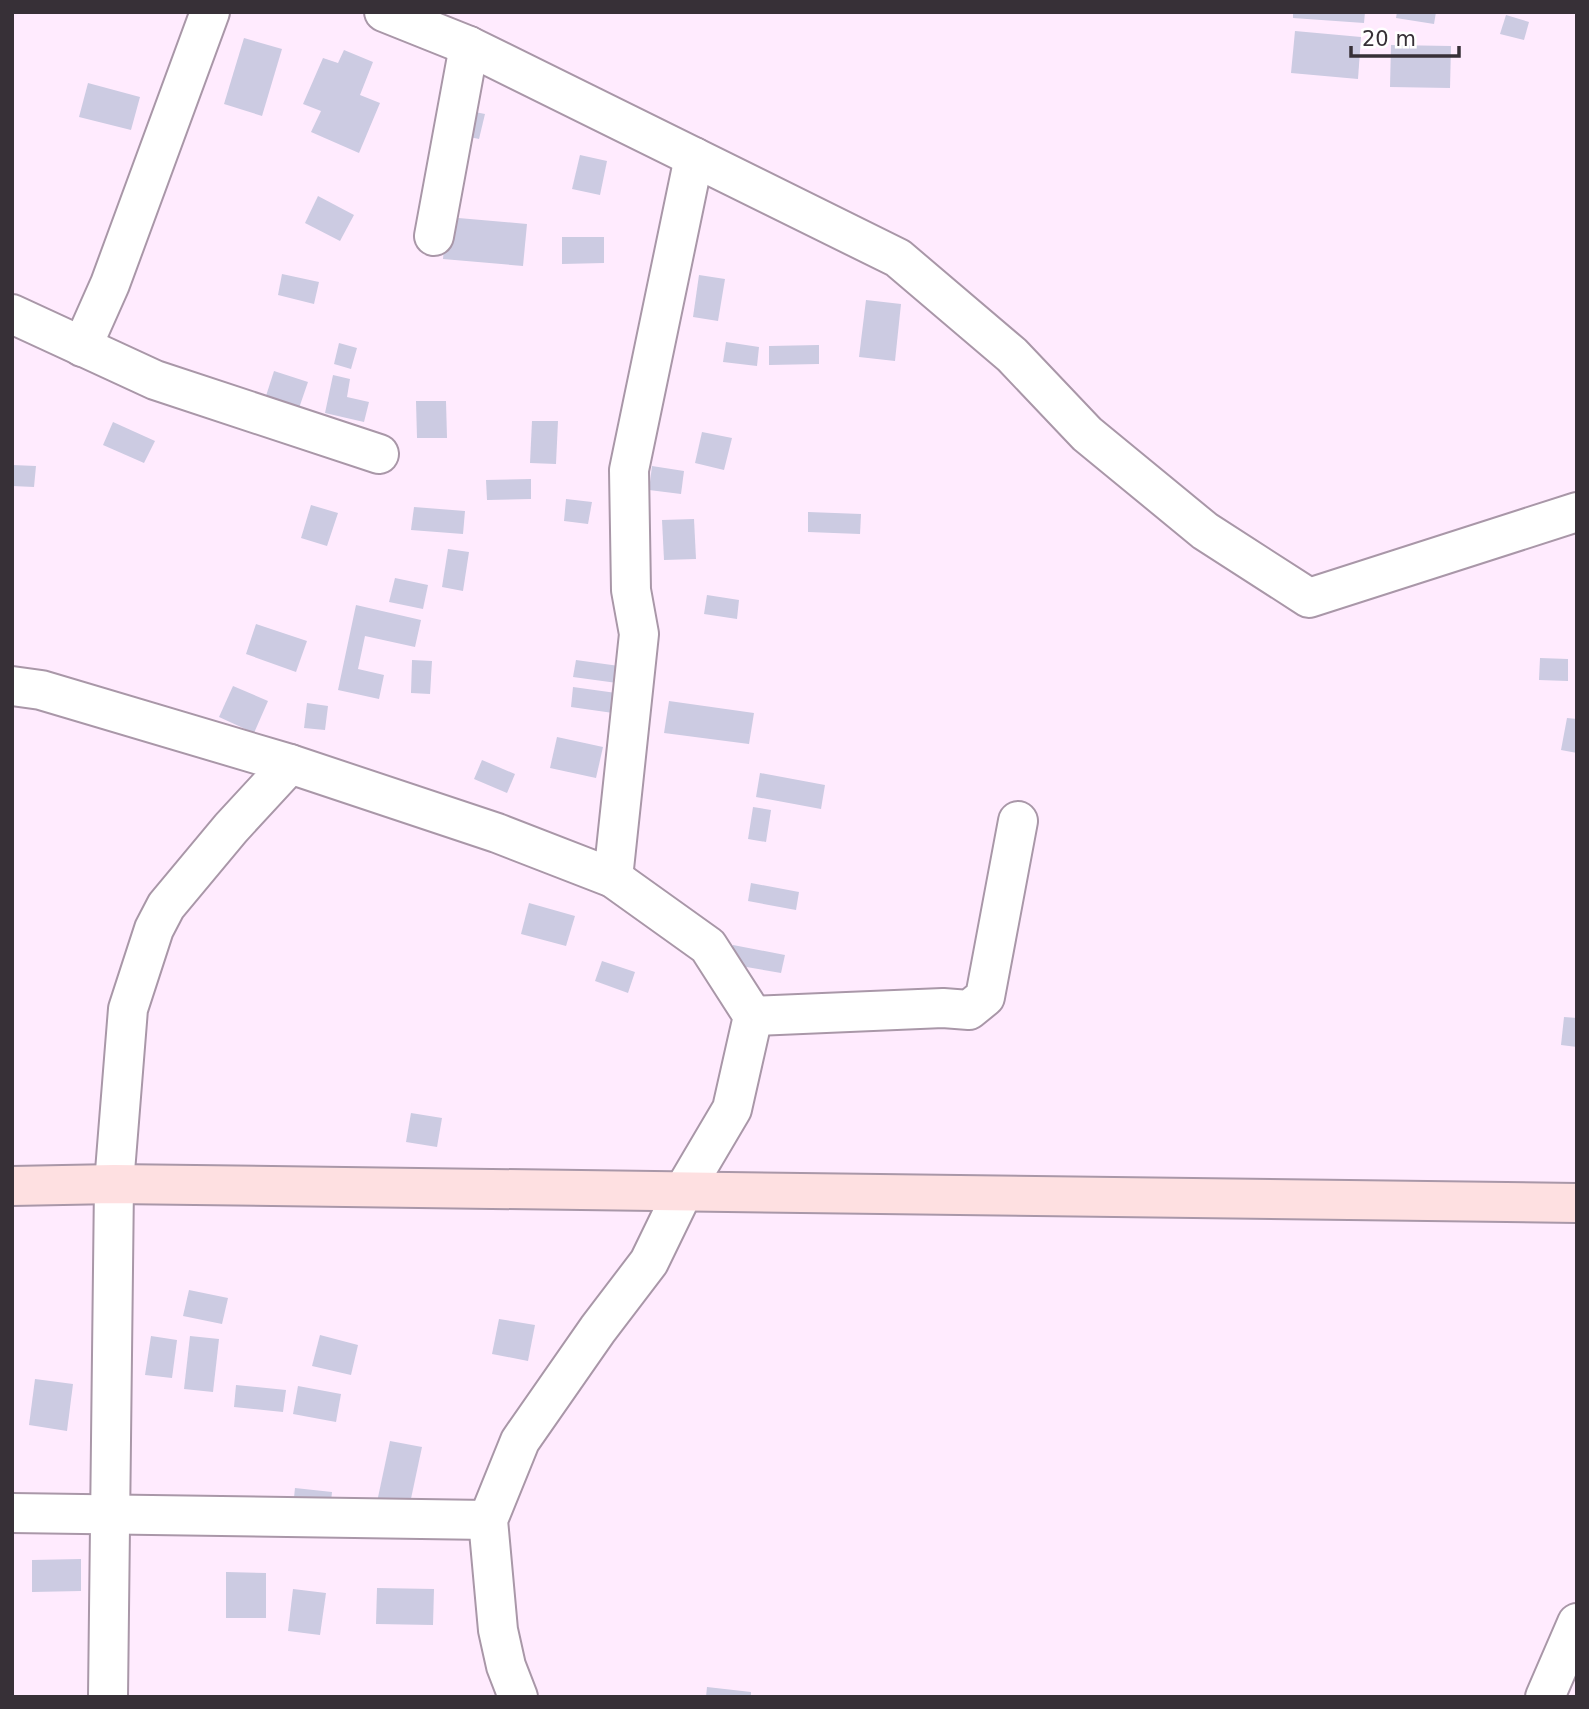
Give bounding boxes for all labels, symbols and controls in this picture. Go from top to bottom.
scale bar [1351,14,1460,58]
text: 20 m [1362,27,1416,51]

